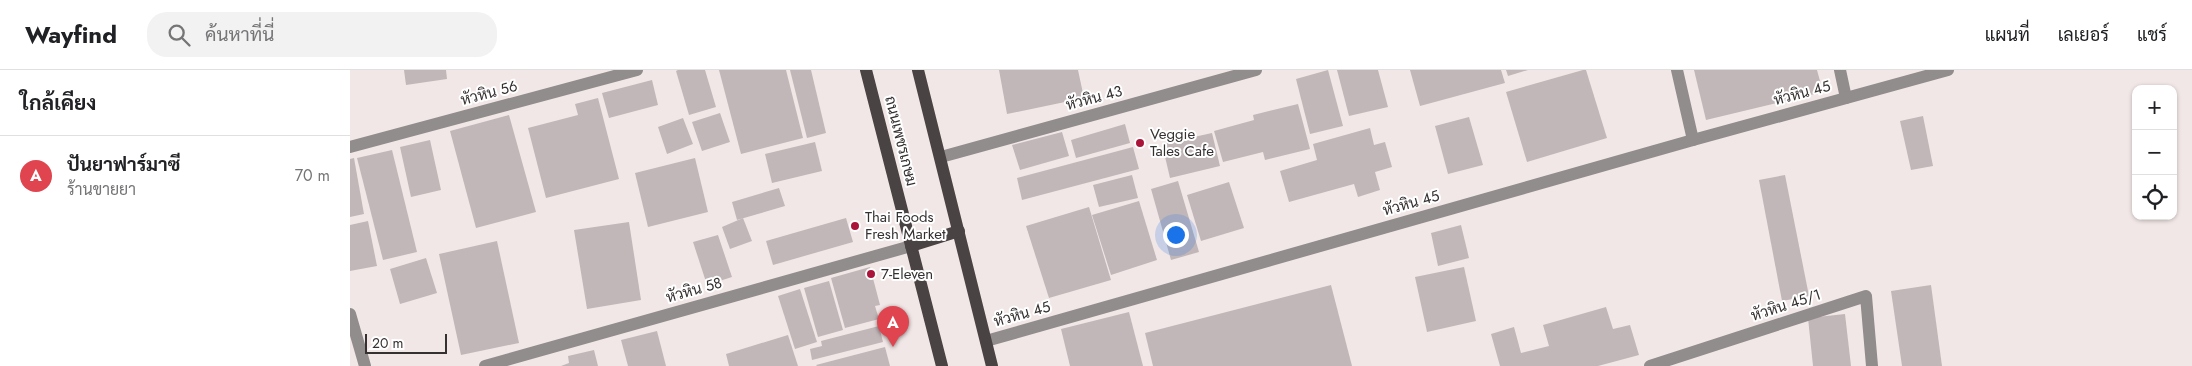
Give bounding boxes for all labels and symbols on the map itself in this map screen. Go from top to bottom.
street label: หัวหิน 56 [458,75,520,111]
street label: หัวหิน 45 [1771,75,1833,111]
street label: หัวหิน 43 [1063,80,1125,116]
street label: ถนนเพชรเกษม [879,94,923,188]
place label: Veggie Tales Cafe [1150,123,1214,162]
marker: Veggie Tales Cafe [1134,137,1146,149]
street label: หัวหิน 45 [1380,184,1442,222]
place label: Thai Foods Fresh Market [865,206,946,245]
marker: Thai Foods Fresh Market [849,220,861,232]
your location [1163,222,1189,248]
place label: 7-Eleven [881,263,933,285]
marker: 7-Eleven [865,268,877,280]
street label: หัวหิน 58 [663,272,725,308]
street label: หัวหิน 45/1 [1748,283,1824,327]
street label: หัวหิน 45 [991,295,1053,333]
pin: A [877,306,909,347]
scale bar [365,331,448,354]

